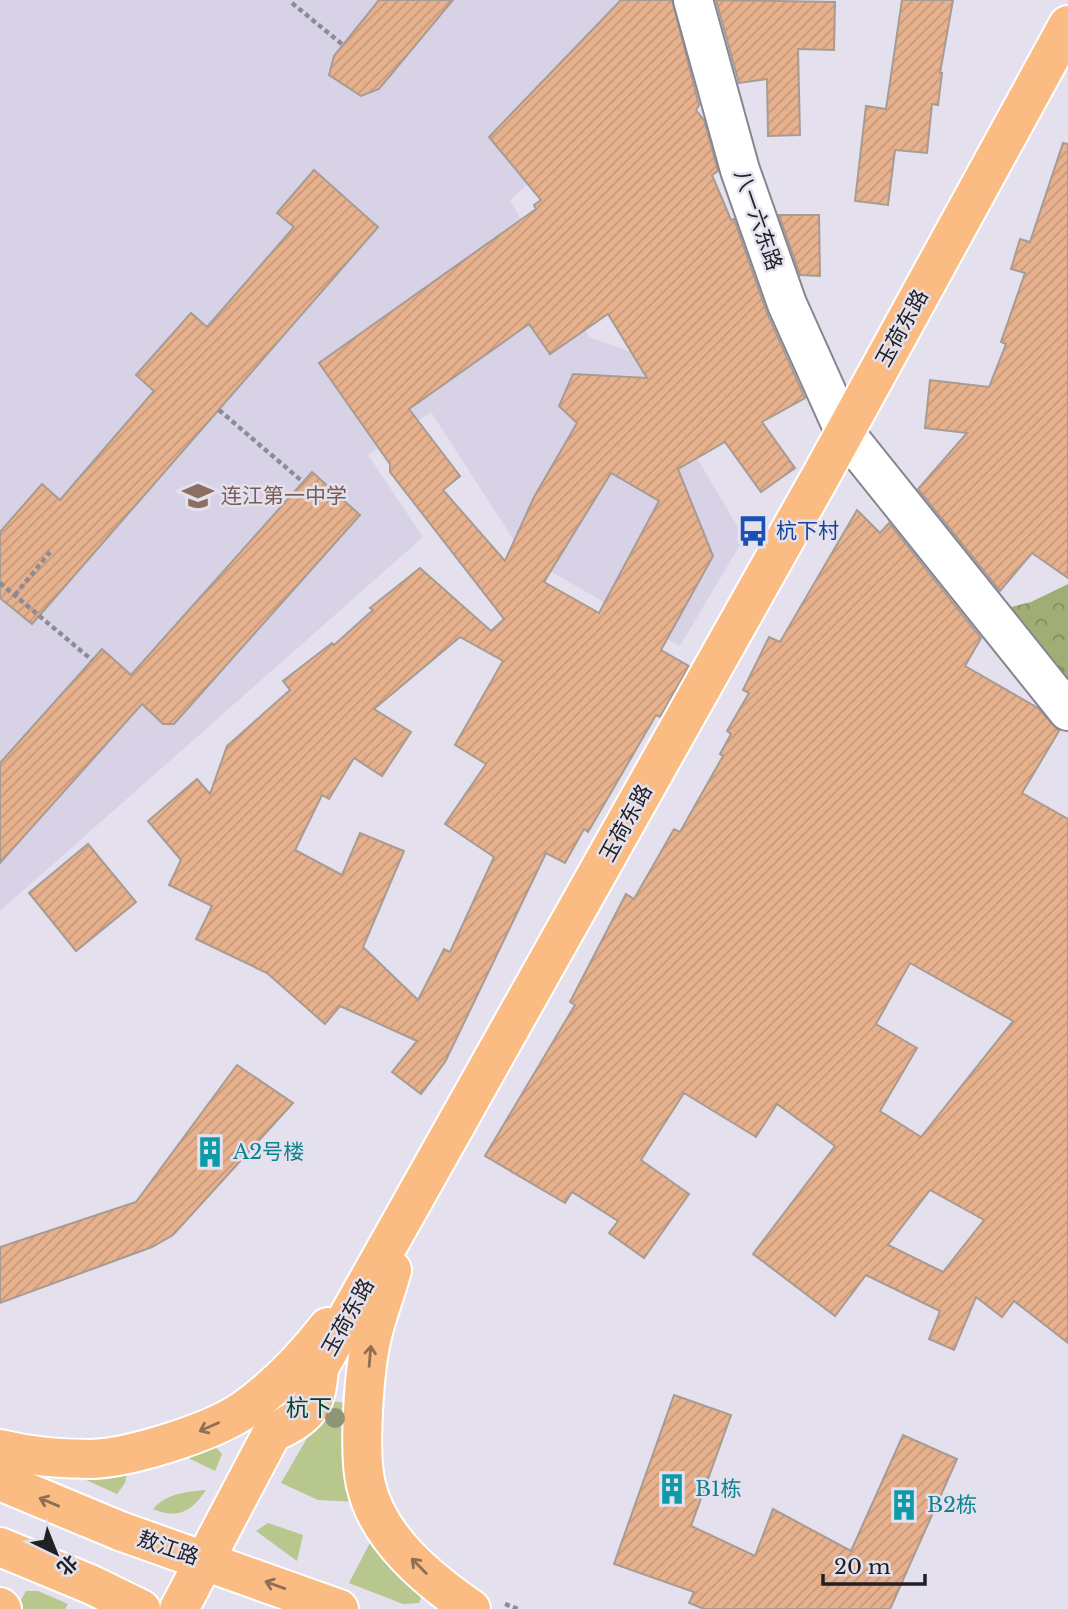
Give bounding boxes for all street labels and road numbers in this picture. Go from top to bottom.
street label: 八一六东路 [729,166,787,274]
street label: 玉荷东路 [870,285,934,371]
street label: 玉荷东路 [594,780,658,866]
street label: 玉荷东路 [316,1274,380,1360]
street label: 敖江路 [134,1525,202,1571]

